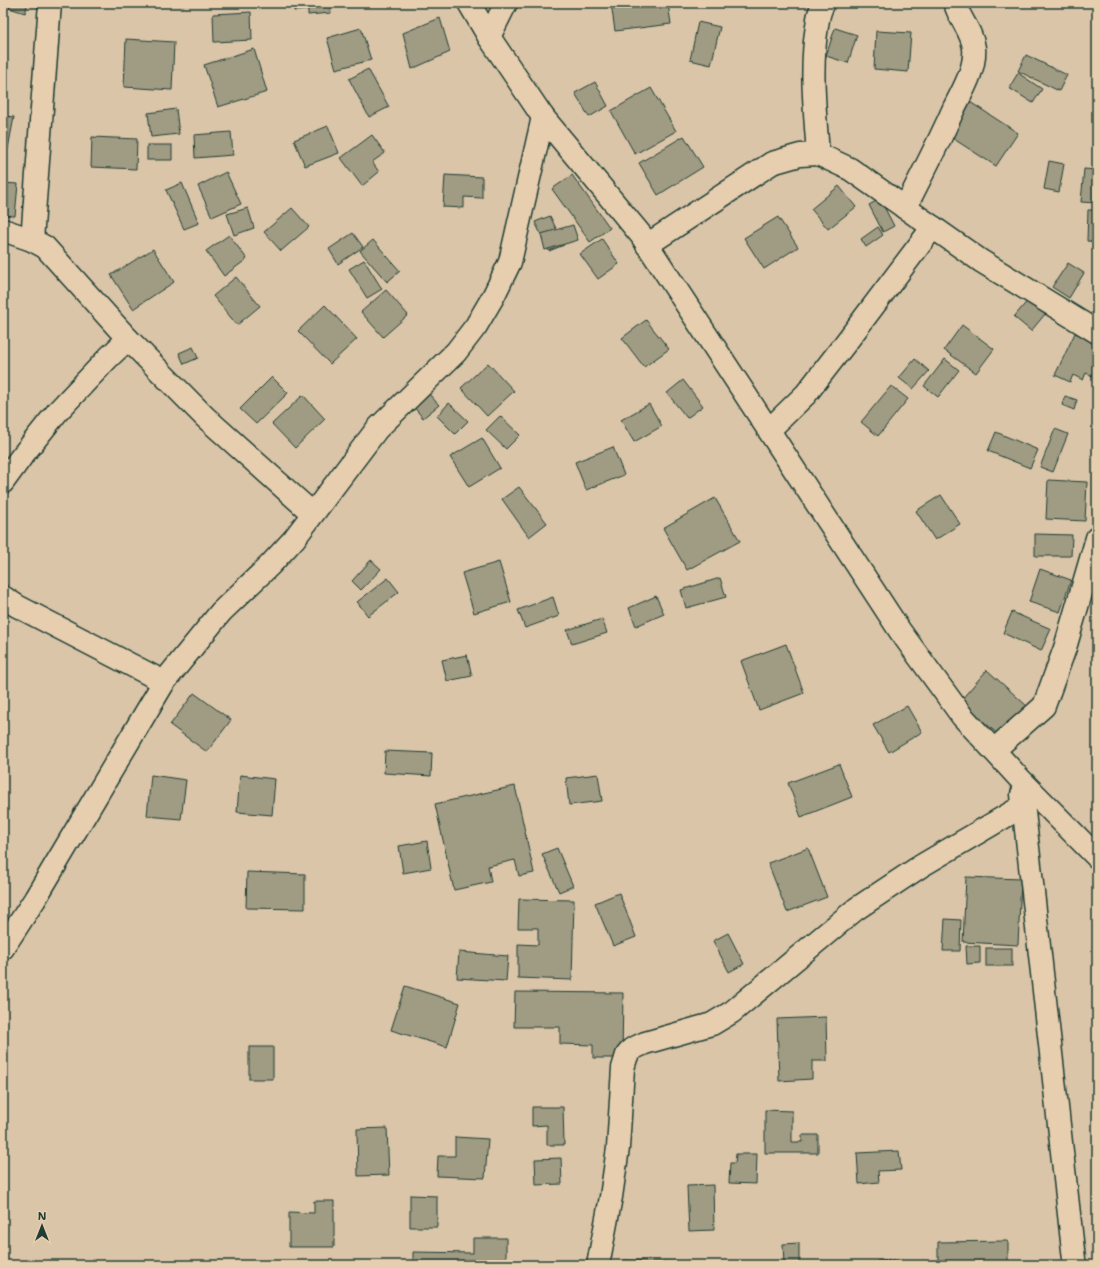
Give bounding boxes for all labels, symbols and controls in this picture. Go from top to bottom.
north arrow [22,1206,62,1246]
text: N [38,1209,47,1224]

